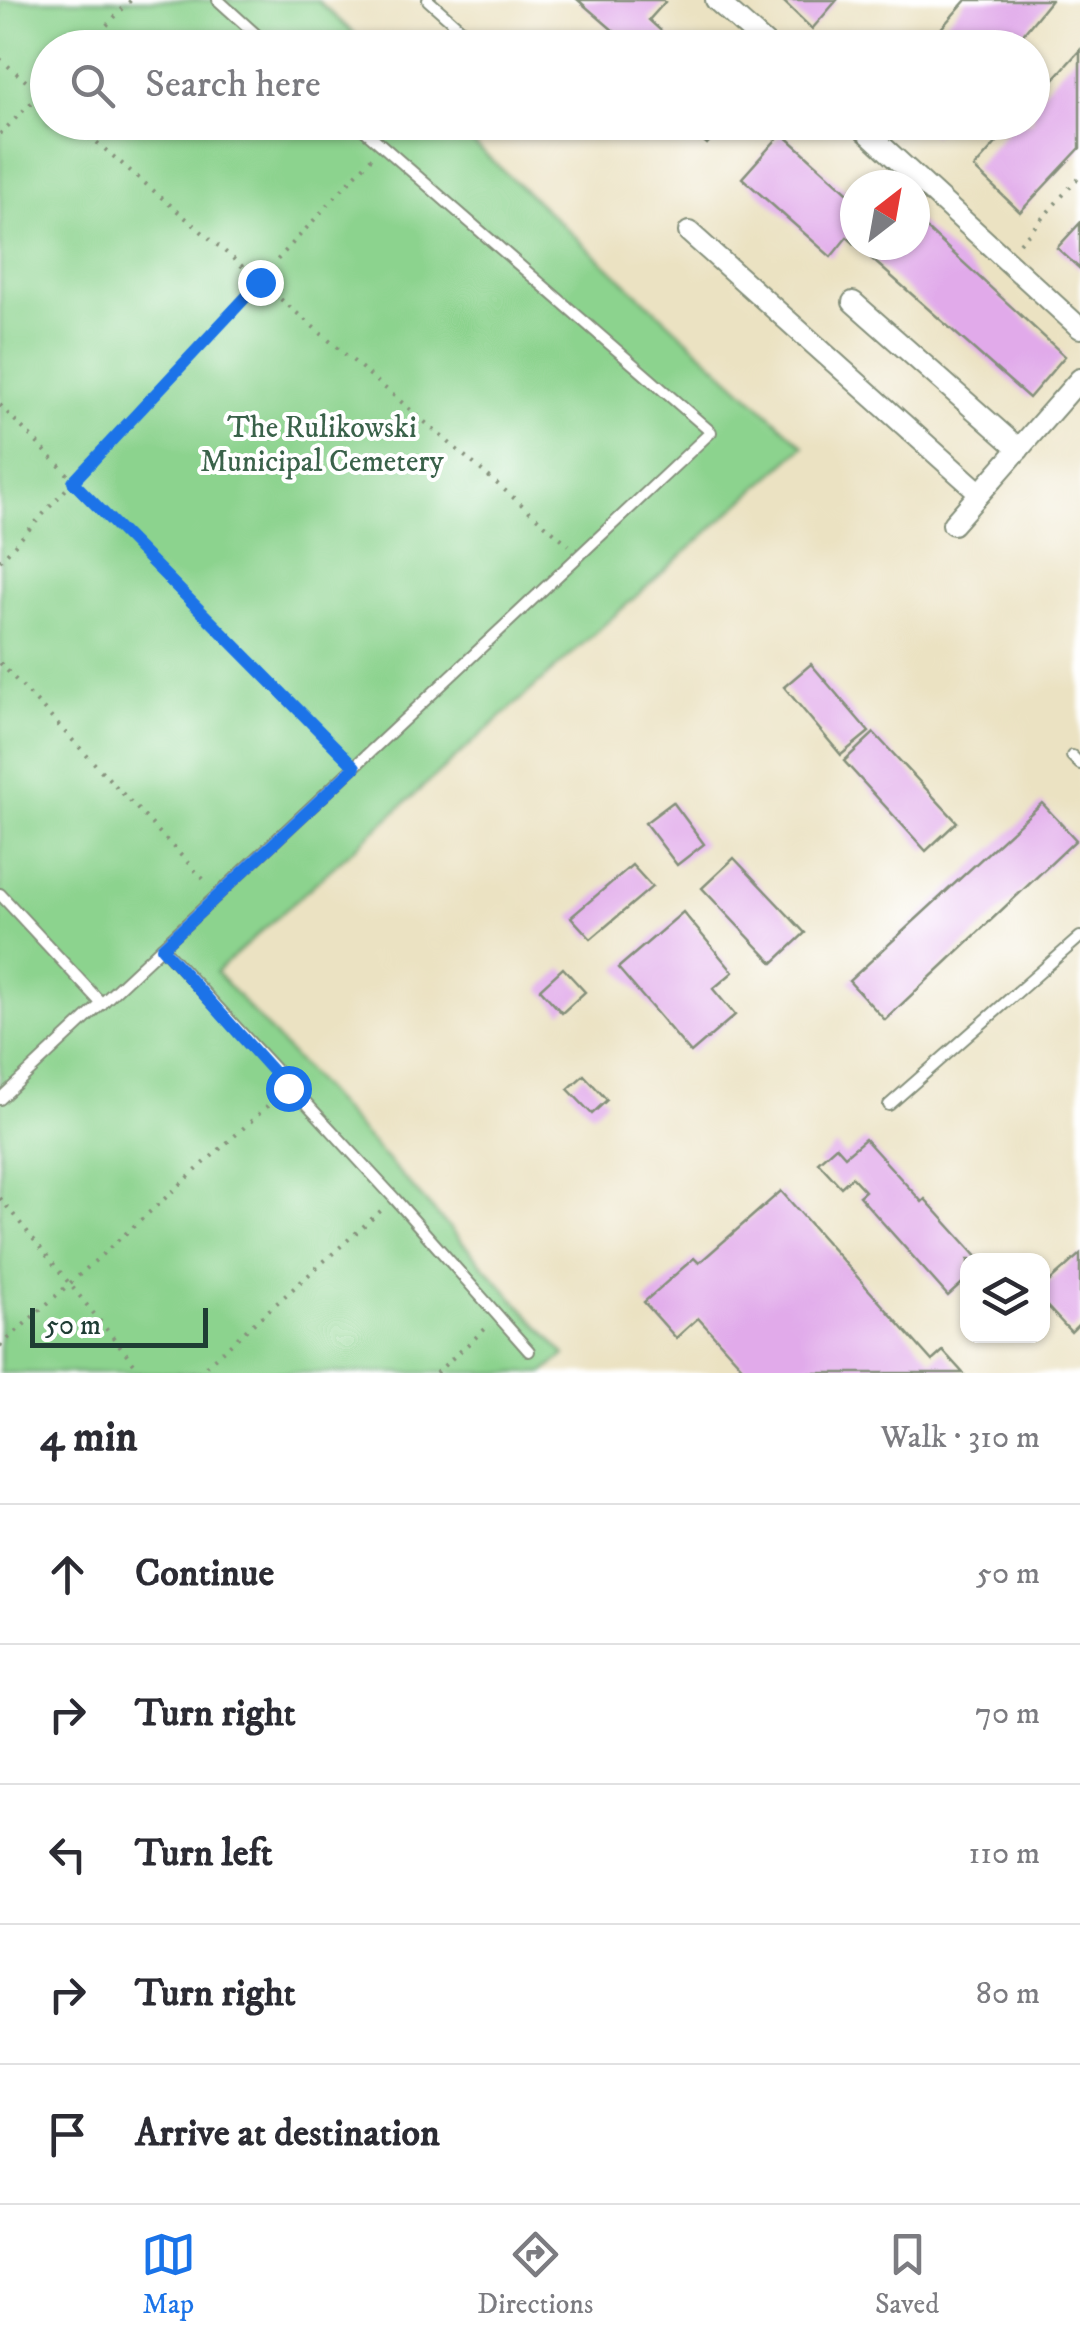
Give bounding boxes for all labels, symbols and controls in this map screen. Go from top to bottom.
search box [30,30,1050,140]
icon: search [65,58,120,113]
text: Search here [145,61,321,109]
north arrow [840,170,930,260]
route end [238,260,284,306]
park label: The Rulikowski Municipal Cemetery [200,410,444,481]
route start [266,1066,312,1112]
map controls [960,1253,1050,1343]
button: layers [960,1253,1050,1343]
scale bar [30,1303,208,1348]
text: 50 m [45,1308,101,1343]
text: 4 min [40,1412,138,1464]
text: Walk · 310 m [880,1418,1040,1458]
icon: ahead [40,1547,95,1602]
text: Continue [135,1550,274,1598]
text: 50 m [976,1554,1040,1594]
icon: right [40,1687,95,1742]
text: Turn right [135,1690,296,1738]
text: 70 m [975,1694,1040,1734]
icon: left [40,1827,95,1882]
text: Turn left [135,1830,273,1878]
text: 110 m [968,1834,1040,1874]
icon: right [40,1967,95,2022]
text: Turn right [135,1970,296,2018]
text: 80 m [976,1974,1040,2014]
icon: arrive [40,2107,95,2162]
text: Arrive at destination [135,2110,440,2158]
tab: Map [141,2227,196,2322]
tab: Directions [477,2227,593,2322]
tab: Saved [875,2227,939,2322]

